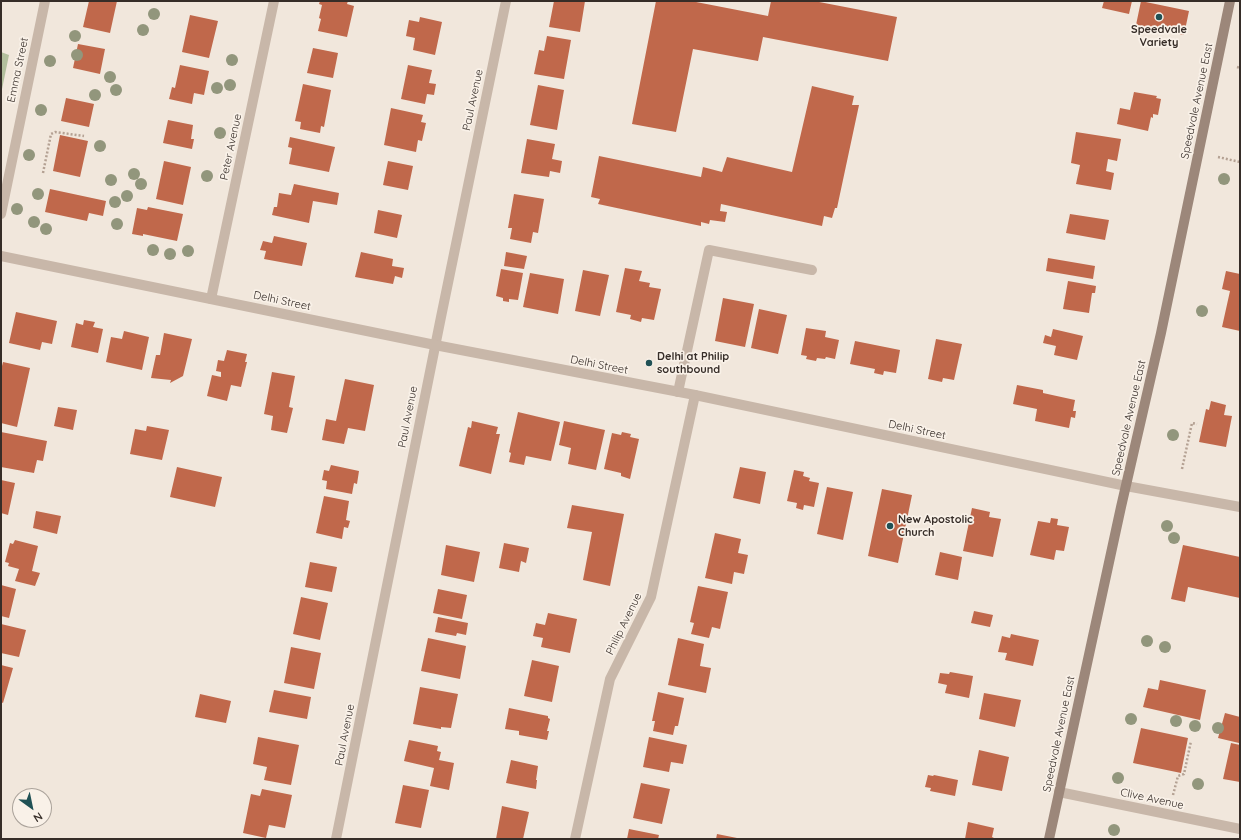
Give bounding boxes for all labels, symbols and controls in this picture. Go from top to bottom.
marker: Speedvale Variety [1154,12,1164,22]
place label: Speedvale Variety [1131,23,1187,49]
street label: Emma Street [5,36,31,104]
street label: Speedvale Avenue East [1178,42,1216,160]
street label: Paul Avenue [460,68,486,132]
street label: Peter Avenue [218,113,244,181]
street label: Delhi Street [252,288,312,314]
place label: Delhi at Philip southbound [657,350,729,376]
street label: Delhi Street [569,353,629,377]
marker: Delhi at Philip southbound [644,358,654,368]
street label: Speedvale Avenue East [1109,359,1149,477]
street label: Paul Avenue [396,385,420,449]
street label: Delhi Street [887,417,947,443]
place label: New Apostolic Church [898,513,973,539]
marker: New Apostolic Church [885,521,895,531]
street label: Philip Avenue [603,591,645,657]
street label: Speedvale Avenue East [1040,675,1078,793]
street label: Paul Avenue [333,703,357,767]
street label: Clive Avenue [1119,786,1185,812]
north arrow [12,788,52,828]
text: N [31,809,45,825]

